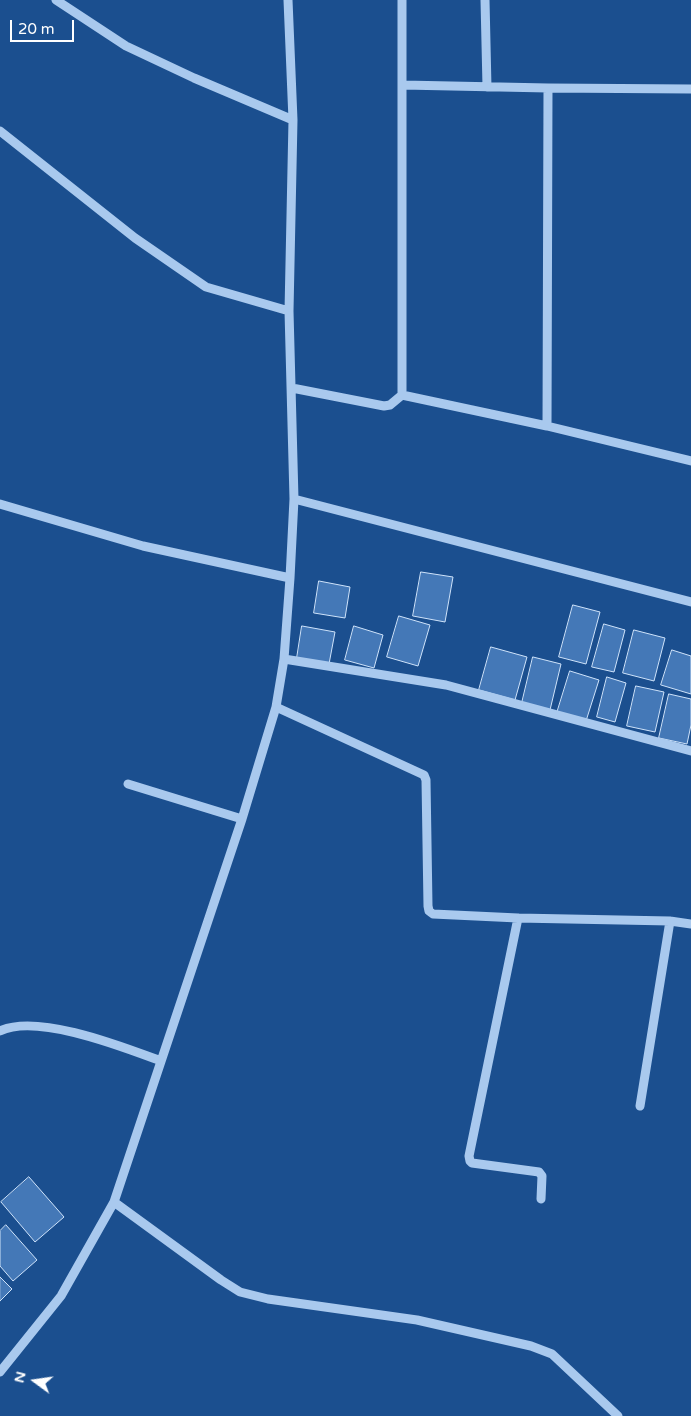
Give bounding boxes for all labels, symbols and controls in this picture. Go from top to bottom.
scale bar [12,10,76,42]
text: 20 m [18,20,55,38]
north arrow [10,1356,60,1406]
text: N [10,1370,30,1385]

